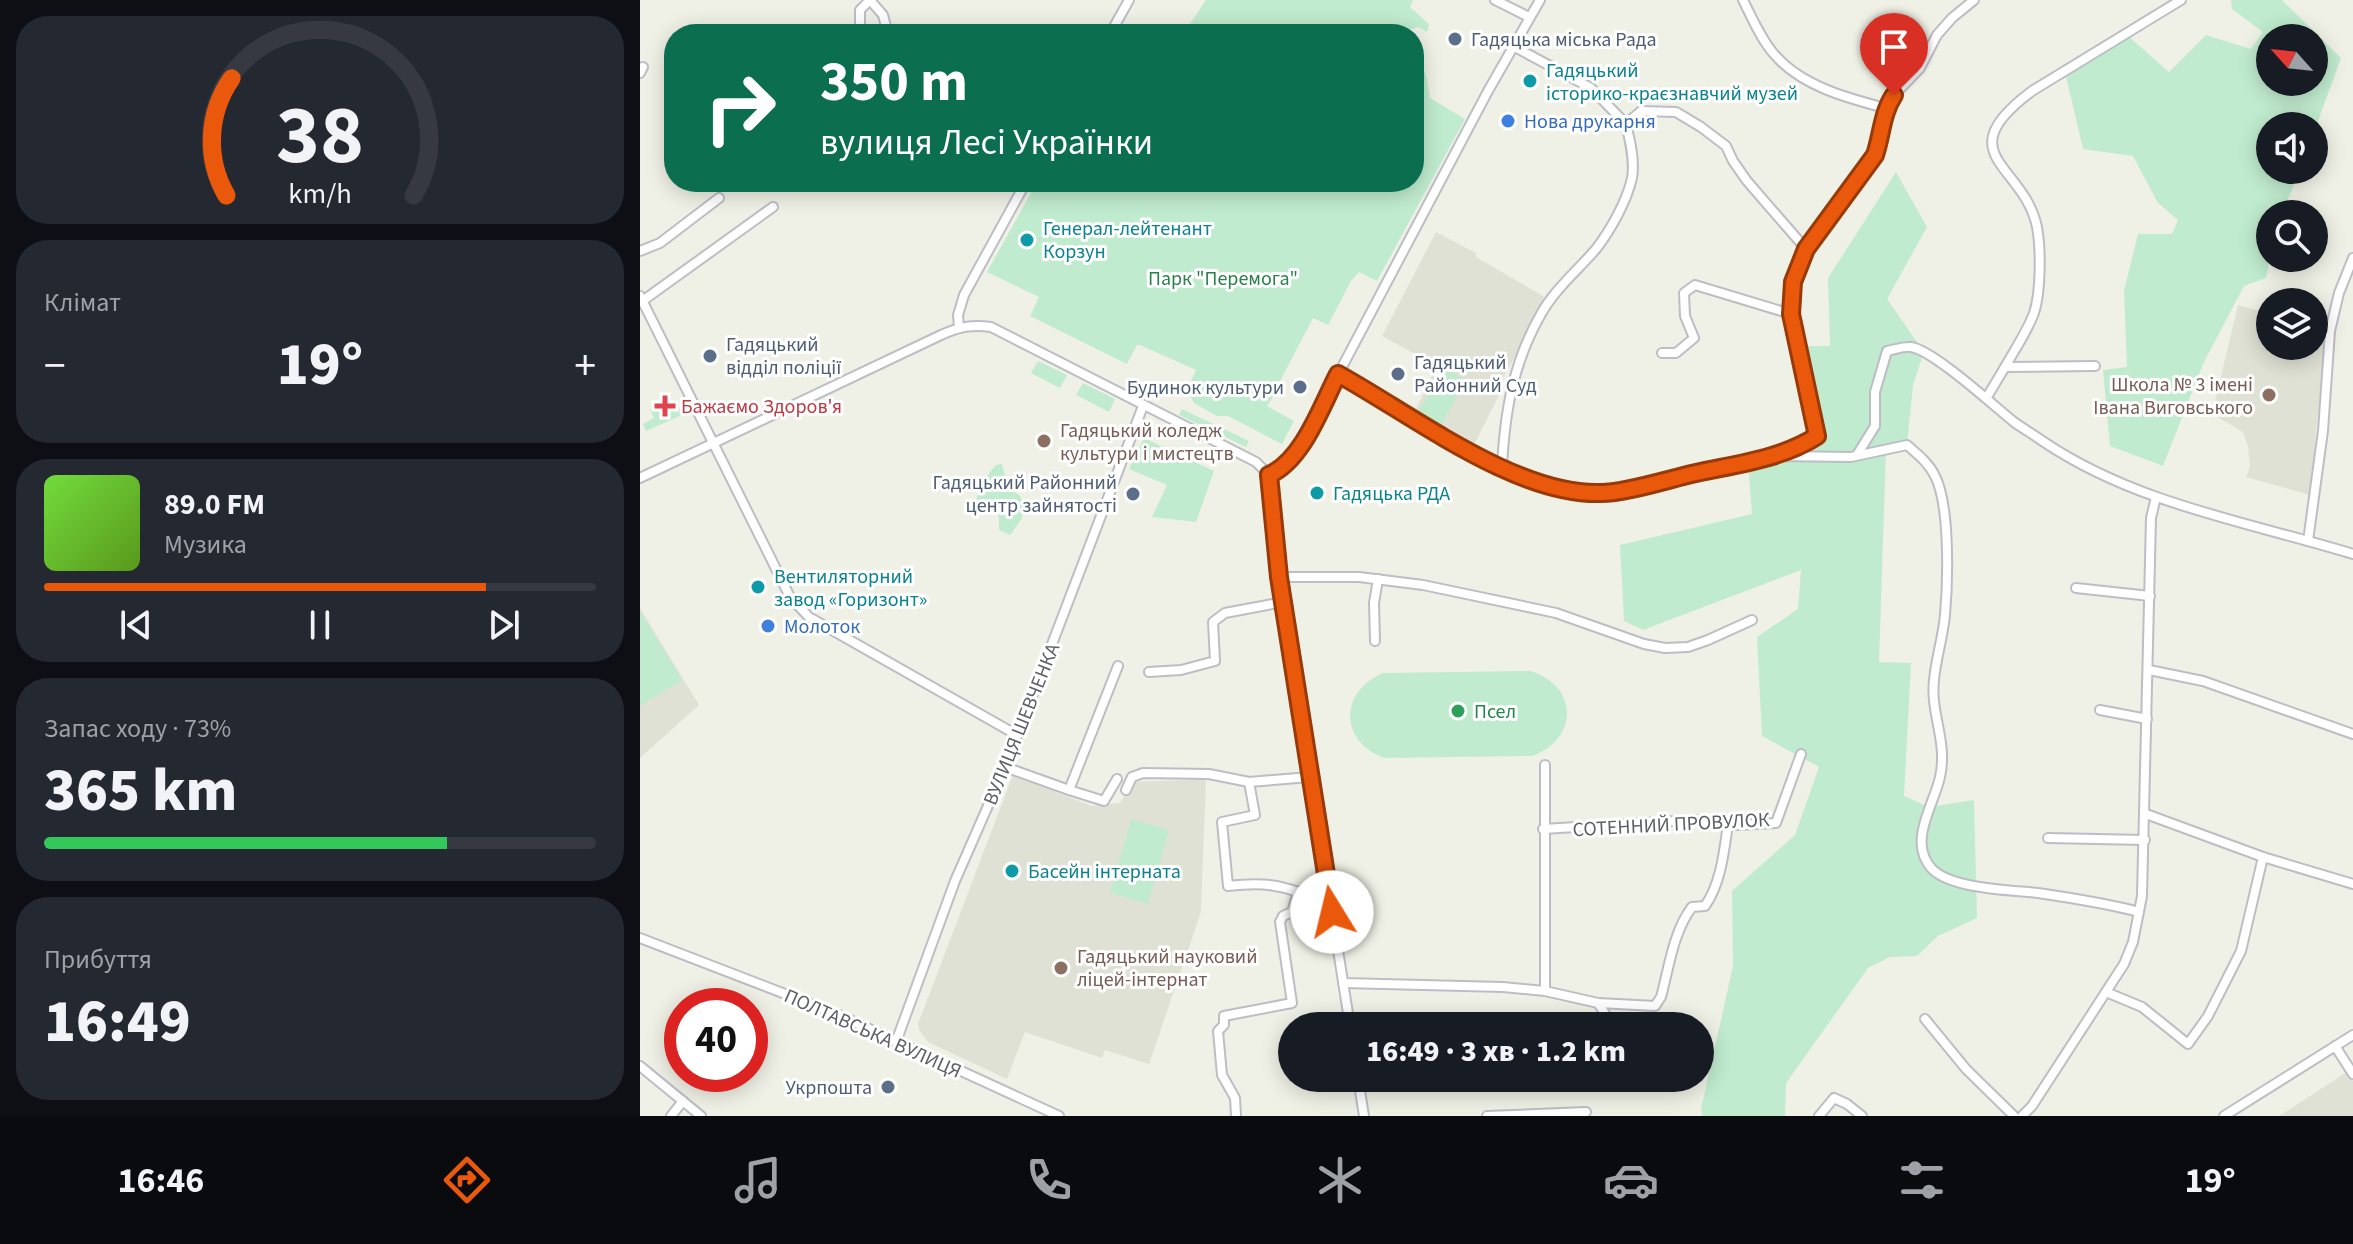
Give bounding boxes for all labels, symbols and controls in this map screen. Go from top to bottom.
pin [1860,13,1928,95]
north arrow [2256,24,2328,96]
map controls [2256,24,2328,360]
icon: arrive [1872,25,1916,69]
place label: Гадяцька міська Рада [1471,26,1657,54]
marker: Гадяцька міська Рада [1446,30,1464,48]
text: 350 m [820,43,968,122]
icon: right [688,56,792,160]
place label: Гадяцький історико-краєзнавчий музей [1546,57,1798,108]
marker: Гадяцький історико-краєзнавчий музей [1521,72,1539,90]
text: 38 [276,77,364,195]
place label: Нова друкарня [1524,108,1656,136]
marker: Нова друкарня [1499,112,1517,130]
button: sound [2256,112,2328,184]
text: вулиця Лесі Українки [820,117,1153,168]
text: km/h [288,174,352,214]
button: search [2256,200,2328,272]
place label: Генерал-лейтенант Корзун [1043,215,1212,266]
marker: Генерал-лейтенант Корзун [1018,231,1036,249]
park label: Парк "Перемога" [1148,265,1298,293]
text: Клімат [44,284,121,321]
button: layers [2256,288,2328,360]
text: 19° [277,323,363,408]
place label: Гадяцький відділ поліції [726,331,841,382]
text: − [44,335,66,398]
text: + [574,335,596,398]
marker: Гадяцький відділ поліції [701,347,719,365]
place label: Гадяцький Районний Суд [1414,349,1537,400]
marker: Гадяцький Районний Суд [1389,365,1407,383]
place label: Школа № 3 імені Івана Виговського [2093,371,2253,422]
place label: Будинок культури [1127,374,1284,402]
marker: Будинок культури [1291,378,1309,396]
marker: Школа № 3 імені Івана Виговського [2260,386,2278,404]
place label: Бажаємо Здоров'я [681,393,842,421]
marker: Бажаємо Здоров'я [656,397,674,415]
place label: Гадяцький коледж культури і мистецтв [1060,417,1234,468]
marker: Гадяцький коледж культури і мистецтв [1035,432,1053,450]
place label: Гадяцький Районний центр зайнятості [933,469,1117,520]
place label: Гадяцька РДА [1333,480,1450,508]
text: 89.0 FM [164,483,265,526]
marker: Гадяцька РДА [1308,484,1326,502]
marker: Гадяцький Районний центр зайнятості [1124,485,1142,503]
text: Музика [164,526,247,563]
place label: Вентиляторний завод «Горизонт» [774,563,927,614]
marker: Вентиляторний завод «Горизонт» [749,578,767,596]
icon: previous [114,603,158,647]
icon: pause [298,603,342,647]
icon: next [482,603,526,647]
place label: Молоток [784,613,860,641]
marker: Молоток [759,617,777,635]
street label: ВУЛИЦЯ ШЕВЧЕНКА [977,639,1067,810]
place label: Псел [1474,698,1516,726]
marker: Псел [1449,702,1467,720]
text: Запас ходу · 73% [44,710,231,747]
text: 365 km [44,749,237,834]
street label: СОТЕННИЙ ПРОВУЛОК [1572,806,1771,844]
place label: Басейн інтерната [1028,858,1181,886]
marker: Басейн інтерната [1003,862,1021,880]
position arrow [1290,870,1374,954]
text: Прибуття [44,941,152,978]
place label: Гадяцький науковий ліцей-інтернат [1077,943,1257,994]
marker: Гадяцький науковий ліцей-інтернат [1052,959,1070,977]
text: 16:49 [44,980,191,1065]
street label: ПОЛТАВСЬКА ВУЛИЦЯ [779,982,966,1086]
speed limit sign: 40 [664,988,768,1092]
text: 16:49 · 3 хв · 1.2 km [1366,1030,1626,1073]
place label: Укрпошта [786,1074,872,1102]
marker: Укрпошта [879,1078,897,1096]
icon: directions [439,1152,495,1208]
icon: music [730,1152,786,1208]
icon: phone [1021,1152,1077,1208]
icon: climate [1312,1152,1368,1208]
icon: car [1603,1152,1659,1208]
icon: filters [1894,1152,1950,1208]
text: 16:46 [117,1155,204,1206]
text: 19° [2184,1155,2236,1206]

